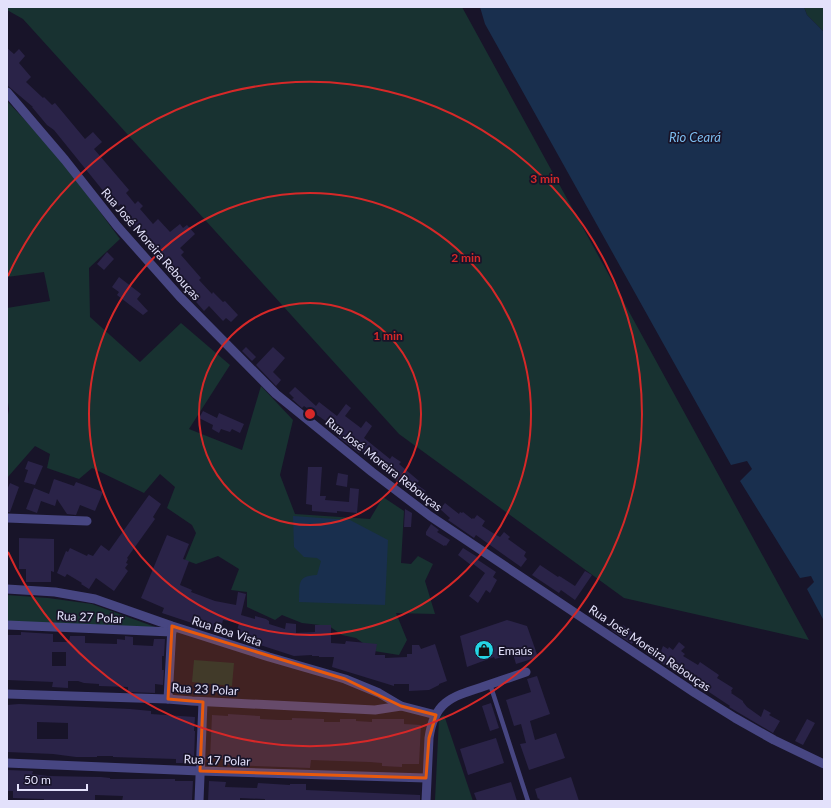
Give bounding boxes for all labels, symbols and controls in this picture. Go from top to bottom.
water label: Rio Ceará [669,129,721,145]
text: 3 min [530,171,560,186]
street label: Rua José Moreira Rebouças [98,185,204,303]
text: 2 min [451,250,481,265]
text: 1 min [373,328,403,343]
centre of rings [303,407,317,421]
street label: Rua José Moreira Rebouças [323,414,445,514]
street label: Rua José Moreira Rebouças [586,602,714,694]
street label: Rua 27 Polar [56,608,124,626]
street label: Rua Boa Vista [190,613,264,649]
shop icon: Emaús [473,639,495,661]
place label: Emaús [498,643,532,658]
street label: Rua 23 Polar [171,680,239,698]
street label: Rua 17 Polar [183,751,251,769]
scale bar [18,766,87,792]
text: 50 m [24,772,51,787]

